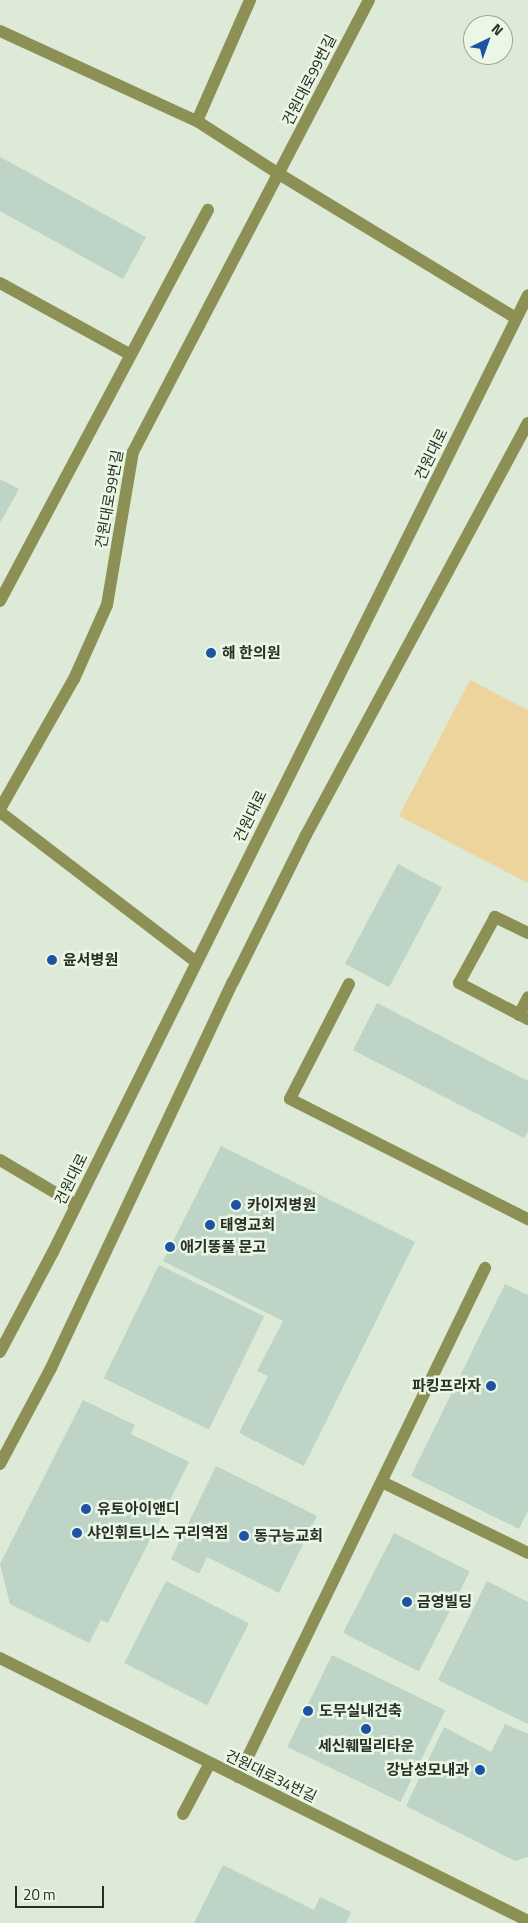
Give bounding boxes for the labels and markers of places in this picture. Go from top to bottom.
place label: 해 한의원 [222,644,280,662]
marker: 해 한의원 [204,646,218,660]
place label: 윤서병원 [63,951,118,969]
marker: 윤서병원 [45,953,59,967]
place label: 카이저병원 [247,1196,316,1214]
marker: 카이저병원 [229,1198,243,1212]
place label: 태영교회 [220,1216,275,1234]
marker: 태영교회 [204,1219,216,1231]
place label: 애기똥풀 문고 [180,1238,266,1256]
marker: 애기똥풀 문고 [164,1241,176,1253]
place label: 파킹프라자 [412,1377,481,1395]
marker: 파킹프라자 [485,1380,497,1392]
place label: 유토아이앤디 [97,1500,180,1518]
marker: 유토아이앤디 [79,1502,93,1516]
place label: 샤인휘트니스 구리역점 [87,1524,228,1542]
marker: 샤인휘트니스 구리역점 [71,1527,83,1539]
place label: 동구능교회 [254,1527,323,1545]
marker: 동구능교회 [238,1530,250,1542]
place label: 금영빌딩 [417,1593,472,1611]
marker: 금영빌딩 [401,1596,413,1608]
place label: 도무실내건축 [319,1702,402,1720]
marker: 도무실내건축 [301,1704,315,1718]
marker: 세신훼밀리타운 [360,1723,372,1735]
place label: 세신훼밀리타운 [318,1737,414,1755]
place label: 강남성모내과 [386,1761,469,1779]
marker: 강남성모내과 [473,1763,487,1777]

